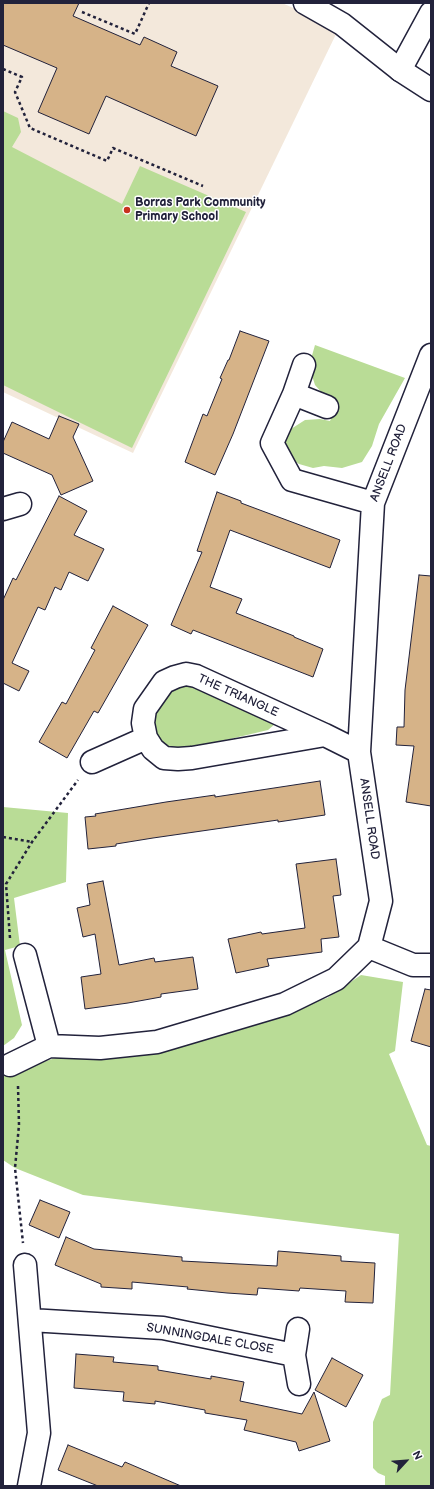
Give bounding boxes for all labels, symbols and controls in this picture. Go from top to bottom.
place label: Borras Park Community Primary School [135,196,265,224]
marker: Borras Park Community Primary School [122,205,132,215]
street label: ANSELL ROAD [368,422,410,504]
street label: THE TRIANGLE [195,672,281,720]
street label: ANSELL ROAD [356,777,382,861]
street label: SUNNINGDALE CLOSE [145,1321,275,1357]
north arrow [386,1441,426,1481]
text: N [410,1449,425,1462]

